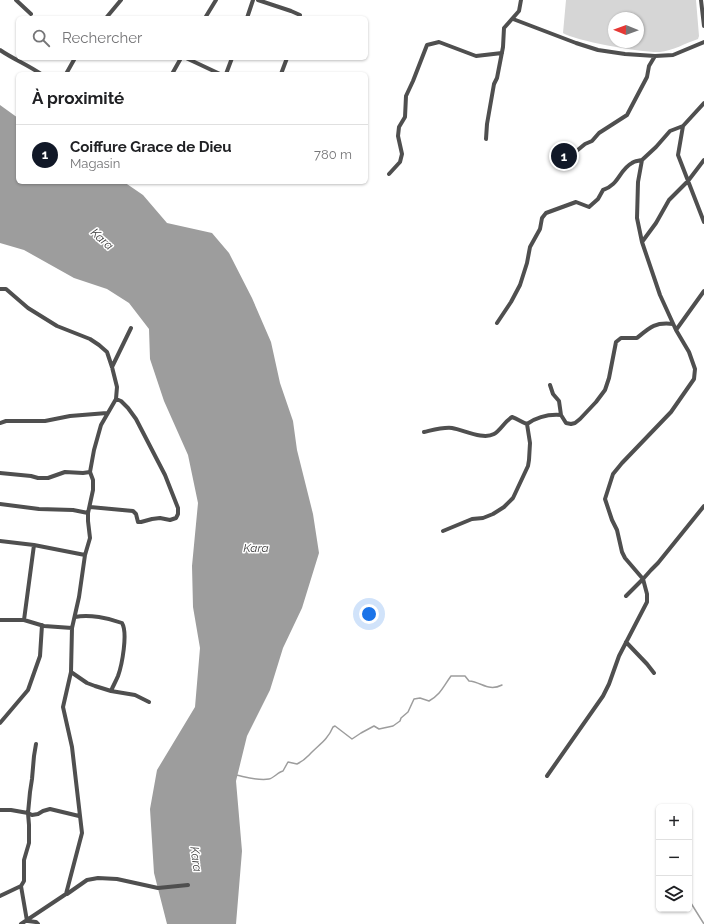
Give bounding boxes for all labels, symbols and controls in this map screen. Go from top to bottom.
north arrow [608,12,644,48]
search box [16,16,368,60]
icon: search [30,27,52,49]
text: Rechercher [62,29,142,47]
text: À proximité [32,88,124,108]
text: Coiffure Grace de Dieu [70,138,232,156]
pin: 1 [551,141,577,171]
text: 1 [42,147,48,162]
text: 780 m [314,147,352,162]
text: Magasin [70,156,120,171]
water label: Kara [88,225,116,253]
water label: Kara [243,541,269,555]
your location [359,604,379,624]
map controls [656,804,692,912]
button: + [656,804,692,840]
button: − [656,840,692,876]
water label: Kara [187,846,205,872]
button: layers [656,876,692,912]

